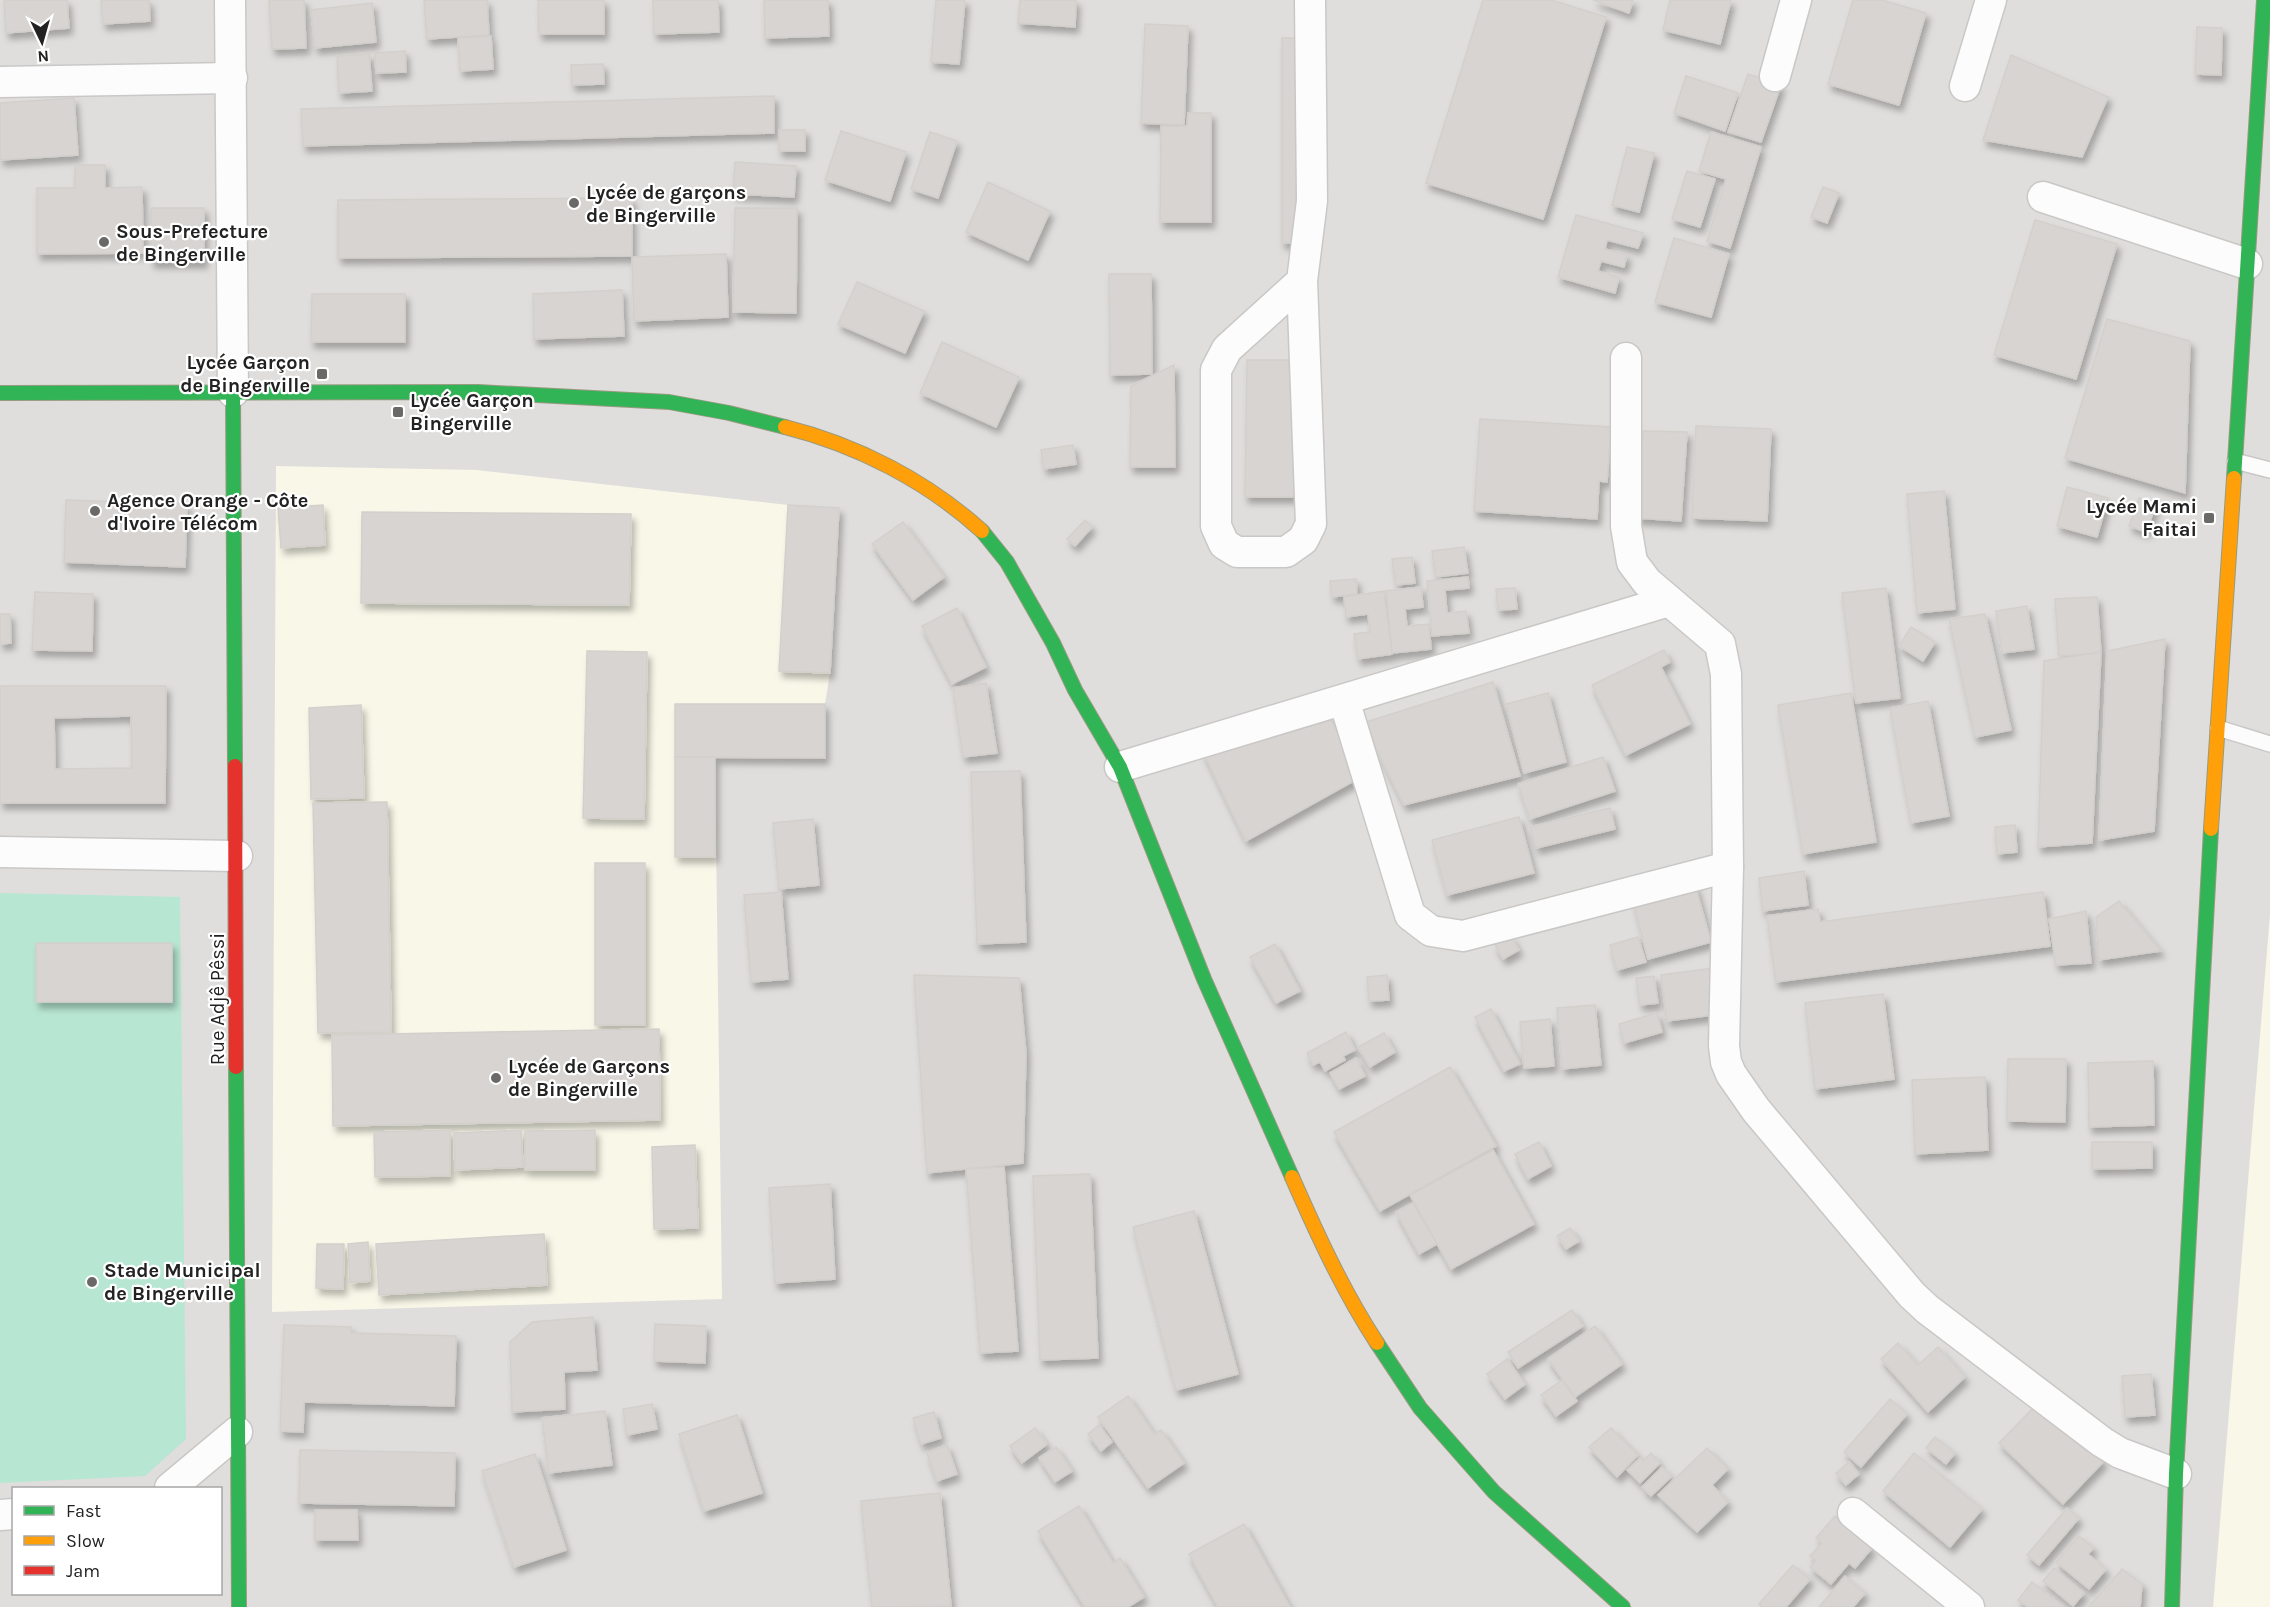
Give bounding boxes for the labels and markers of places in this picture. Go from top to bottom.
place label: Lycée de garçons de Bingerville [586,181,746,227]
marker: Lycée de garçons de Bingerville [567,196,581,210]
place label: Sous-Prefecture de Bingerville [116,220,268,266]
marker: Sous-Prefecture de Bingerville [97,235,111,249]
place label: Lycée Garçon de Bingerville [180,351,310,397]
marker: Lycée Garçon de Bingerville [315,367,329,381]
place label: Lycée Garçon Bingerville [410,389,534,435]
marker: Lycée Garçon Bingerville [391,405,405,419]
place label: Agence Orange - Côte d'Ivoire Télécom [107,489,308,535]
place label: Lycée Mami Faitai [2086,495,2197,541]
marker: Agence Orange - Côte d'Ivoire Télécom [88,504,102,518]
marker: Lycée Mami Faitai [2202,511,2216,525]
place label: Lycée de Garçons de Bingerville [508,1055,670,1101]
marker: Lycée de Garçons de Bingerville [489,1071,503,1085]
place label: Stade Municipal de Bingerville [104,1259,260,1305]
marker: Stade Municipal de Bingerville [85,1275,99,1289]

